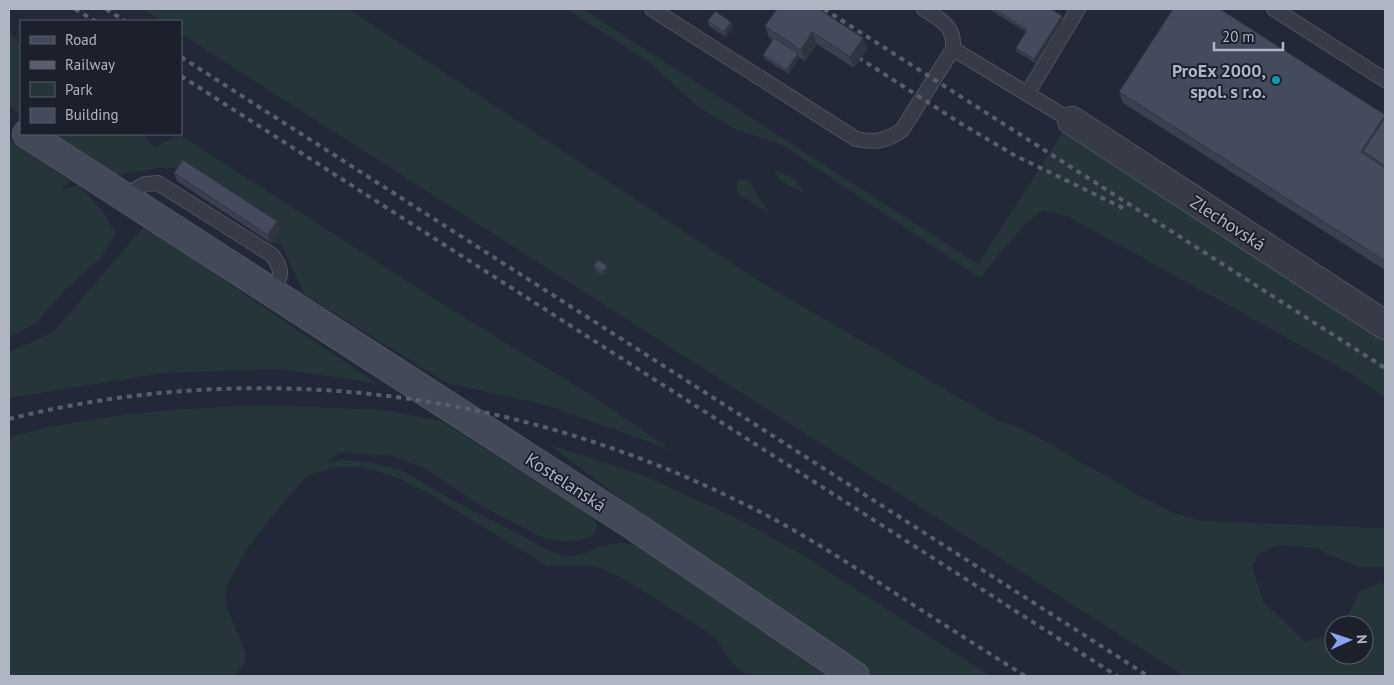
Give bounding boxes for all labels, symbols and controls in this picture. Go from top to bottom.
legend [20,20,182,135]
scale bar [1214,20,1283,52]
text: 20 m [1222,27,1255,46]
text: Road [65,30,97,49]
text: Railway [65,55,115,74]
place label: ProEx 2000, spol. s r.o. [1172,59,1266,103]
marker: ProEx 2000, spol. s r.o. [1270,74,1282,86]
text: Park [65,80,93,99]
text: Building [65,105,119,124]
street label: Zlechovská [1186,190,1270,256]
street label: Kostelanská [521,447,611,517]
north arrow [1324,615,1374,665]
text: N [1353,634,1371,644]

